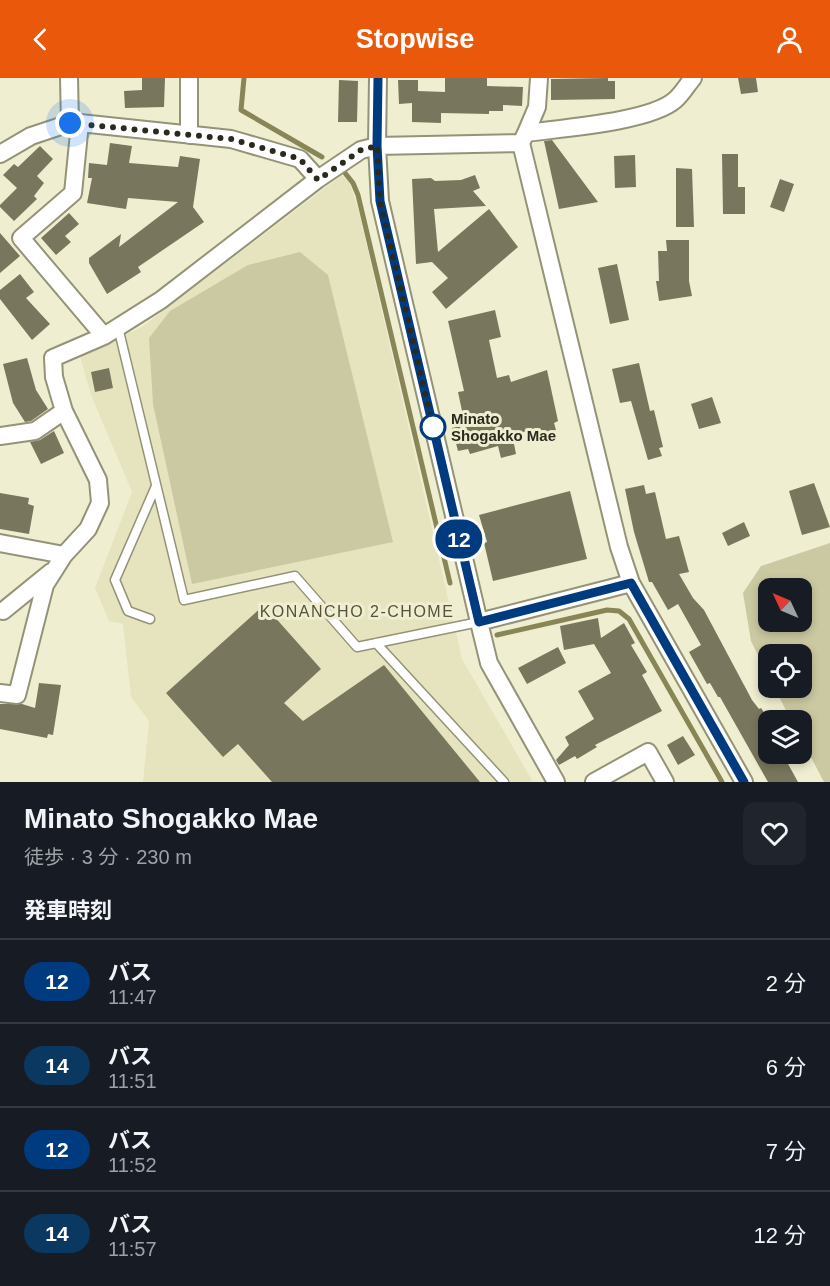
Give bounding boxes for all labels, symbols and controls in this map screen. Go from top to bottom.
icon: back [24,23,57,56]
icon: person [773,23,806,56]
text: Stopwise [356,24,474,54]
your location [55,108,85,138]
place label: Minato Shogakko Mae [451,410,556,444]
marker: Minato Shogakko Mae [420,414,446,440]
line badge: 12 [432,520,486,558]
text: 12 [447,528,471,551]
north arrow [758,578,812,632]
map controls [758,578,812,764]
district label: KONANCHO 2-CHOME [260,603,454,620]
button: locate [758,644,812,698]
button: layers [758,710,812,764]
button: heart [743,802,806,865]
text: Minato Shogakko Mae [24,803,318,834]
text: 徒歩 · 3 分 · 230 m [24,846,192,868]
text: 発車時刻 [24,898,112,923]
text: バス [108,960,152,985]
text: 12 [45,970,69,993]
text: 2 分 [766,971,806,996]
text: 11:47 [108,986,157,1008]
text: バス [108,1044,152,1069]
text: 14 [45,1054,69,1077]
text: 6 分 [766,1055,806,1080]
text: 11:51 [108,1070,157,1092]
text: バス [108,1128,152,1153]
text: 12 [45,1138,69,1161]
text: 7 分 [766,1139,806,1164]
text: 11:52 [108,1154,157,1176]
text: バス [108,1212,152,1237]
text: 14 [45,1222,69,1245]
text: 12 分 [753,1223,806,1248]
text: 11:57 [108,1238,157,1260]

